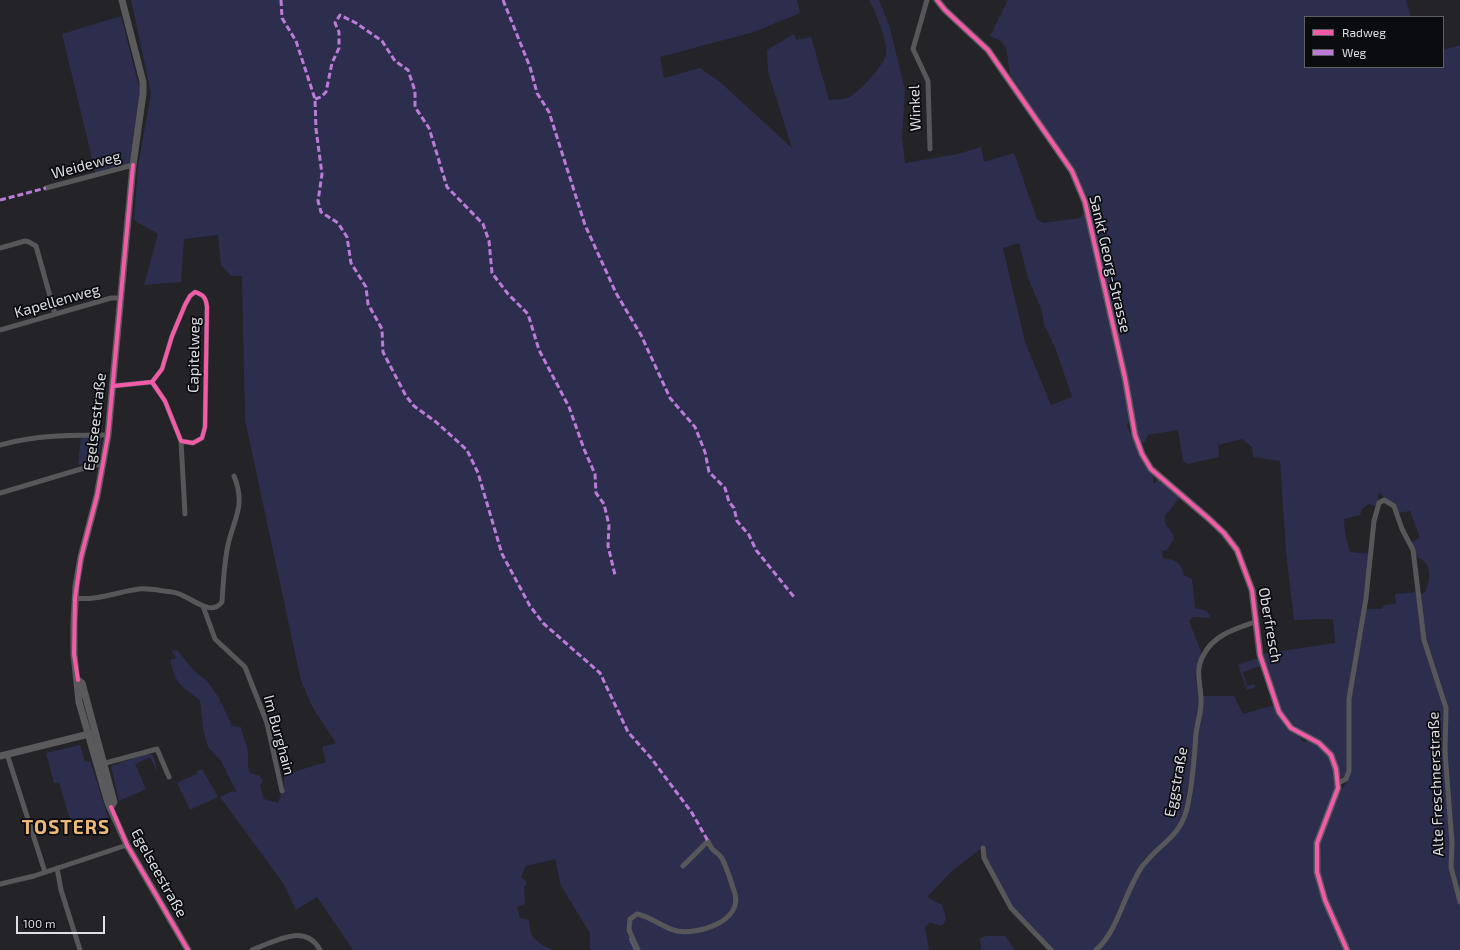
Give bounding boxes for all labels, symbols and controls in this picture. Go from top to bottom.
legend [1304,16,1444,68]
text: Radweg [1342,25,1386,39]
text: Weg [1342,45,1366,59]
street label: Winkel [905,84,925,132]
street label: Weideweg [49,147,123,183]
street label: Sankt Georg-Strasse [1085,194,1135,334]
street label: Kapellenweg [12,280,102,322]
street label: Capitelweg [184,317,204,393]
street label: Egelseestraße [80,372,110,472]
street label: Oberfresch [1255,586,1285,664]
street label: Im Burghain [260,693,298,777]
street label: Alte Freschnerstraße [1424,711,1448,857]
street label: Eggstraße [1160,745,1192,819]
district label: TOSTERS [22,817,110,839]
street label: Egelseestraße [127,825,191,921]
scale bar [18,908,107,934]
text: 100 m [23,916,55,930]

